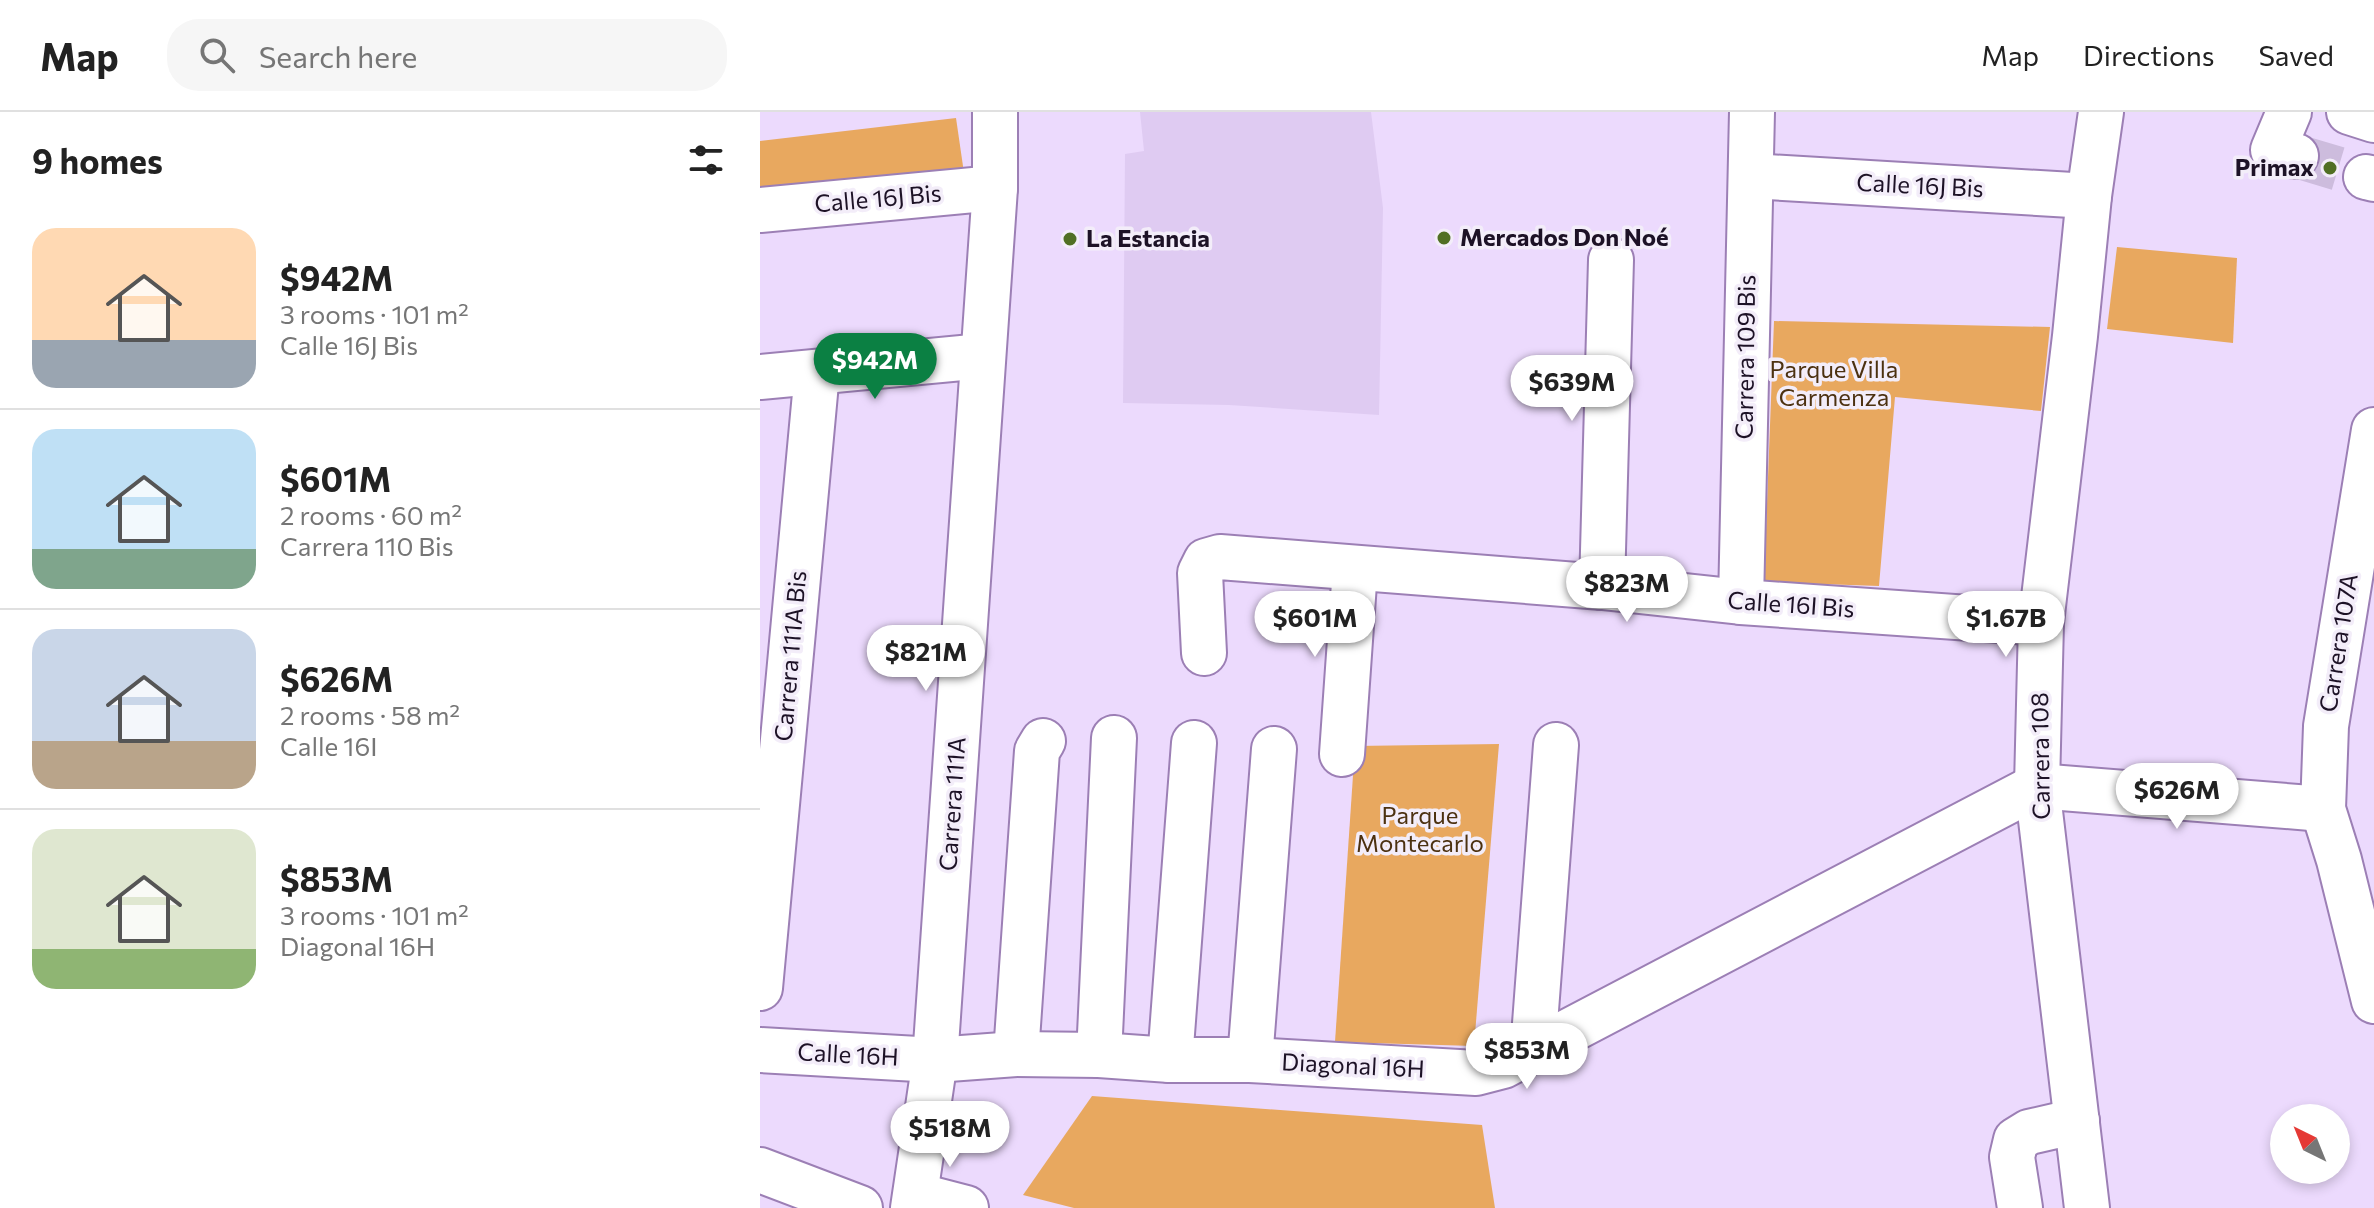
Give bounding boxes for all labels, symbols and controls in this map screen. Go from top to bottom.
search box [167,19,727,91]
text: Map [40,32,119,79]
icon: search [195,33,239,77]
text: Search here [259,37,417,74]
text: Map [1981,38,2039,72]
text: Directions [2083,38,2214,72]
text: Saved [2258,38,2334,72]
icon: filters [684,138,728,182]
text: 9 homes [32,139,163,181]
place label: Primax [2235,152,2314,181]
marker: Primax [2321,159,2339,177]
street label: Calle 16J Bis [1856,167,1984,202]
street label: Calle 16J Bis [813,178,943,218]
place label: Mercados Don Noé [1460,222,1669,251]
place label: La Estancia [1086,223,1210,252]
marker: Mercados Don Noé [1435,229,1453,247]
marker: La Estancia [1061,230,1079,248]
text: $942M [280,256,393,298]
icon: home [96,260,192,356]
street label: Carrera 109 Bis [1729,274,1760,440]
text: 3 rooms · 101 m² [280,298,469,329]
text: Calle 16J Bis [280,329,418,360]
pin: $942M [819,333,931,401]
text: $942M [832,343,918,374]
park label: Parque Villa Carmenza [1770,354,1898,411]
pin: $639M [1516,355,1628,423]
text: $639M [1528,365,1616,396]
text: $601M [280,457,391,499]
icon: home [96,461,192,557]
text: 2 rooms · 60 m² [280,499,462,530]
text: Carrera 110 Bis [280,530,454,561]
pin: $823M [1571,556,1683,624]
text: $823M [1584,566,1670,597]
street label: Carrera 111A Bis [768,569,811,743]
street label: Carrera 107A [2312,571,2363,714]
street label: Calle 16I Bis [1727,585,1856,622]
pin: $601M [1259,591,1371,659]
pin: $1.67B [1941,591,2071,659]
text: $601M [1272,601,1358,632]
text: $1.67B [1966,601,2046,632]
pin: $821M [870,625,982,693]
text: $821M [885,635,967,666]
text: $626M [280,657,393,699]
icon: home [96,661,192,757]
street label: Carrera 108 [2024,692,2055,820]
text: 2 rooms · 58 m² [280,699,460,730]
text: Calle 16I [280,730,377,761]
street label: Carrera 111A [932,736,971,872]
pin: $626M [2121,763,2233,831]
text: $626M [2134,773,2220,804]
park label: Parque Montecarlo [1356,800,1484,857]
text: $853M [280,857,393,899]
icon: home [96,861,192,957]
text: 3 rooms · 101 m² [280,899,469,930]
text: Diagonal 16H [280,930,435,961]
pin: $853M [1471,1023,1583,1091]
text: $853M [1484,1033,1570,1064]
street label: Calle 16H [797,1036,899,1071]
street label: Diagonal 16H [1281,1046,1425,1083]
pin: $518M [894,1101,1006,1169]
north arrow [2270,1104,2350,1184]
map controls [2270,1104,2350,1184]
text: $518M [909,1111,992,1142]

